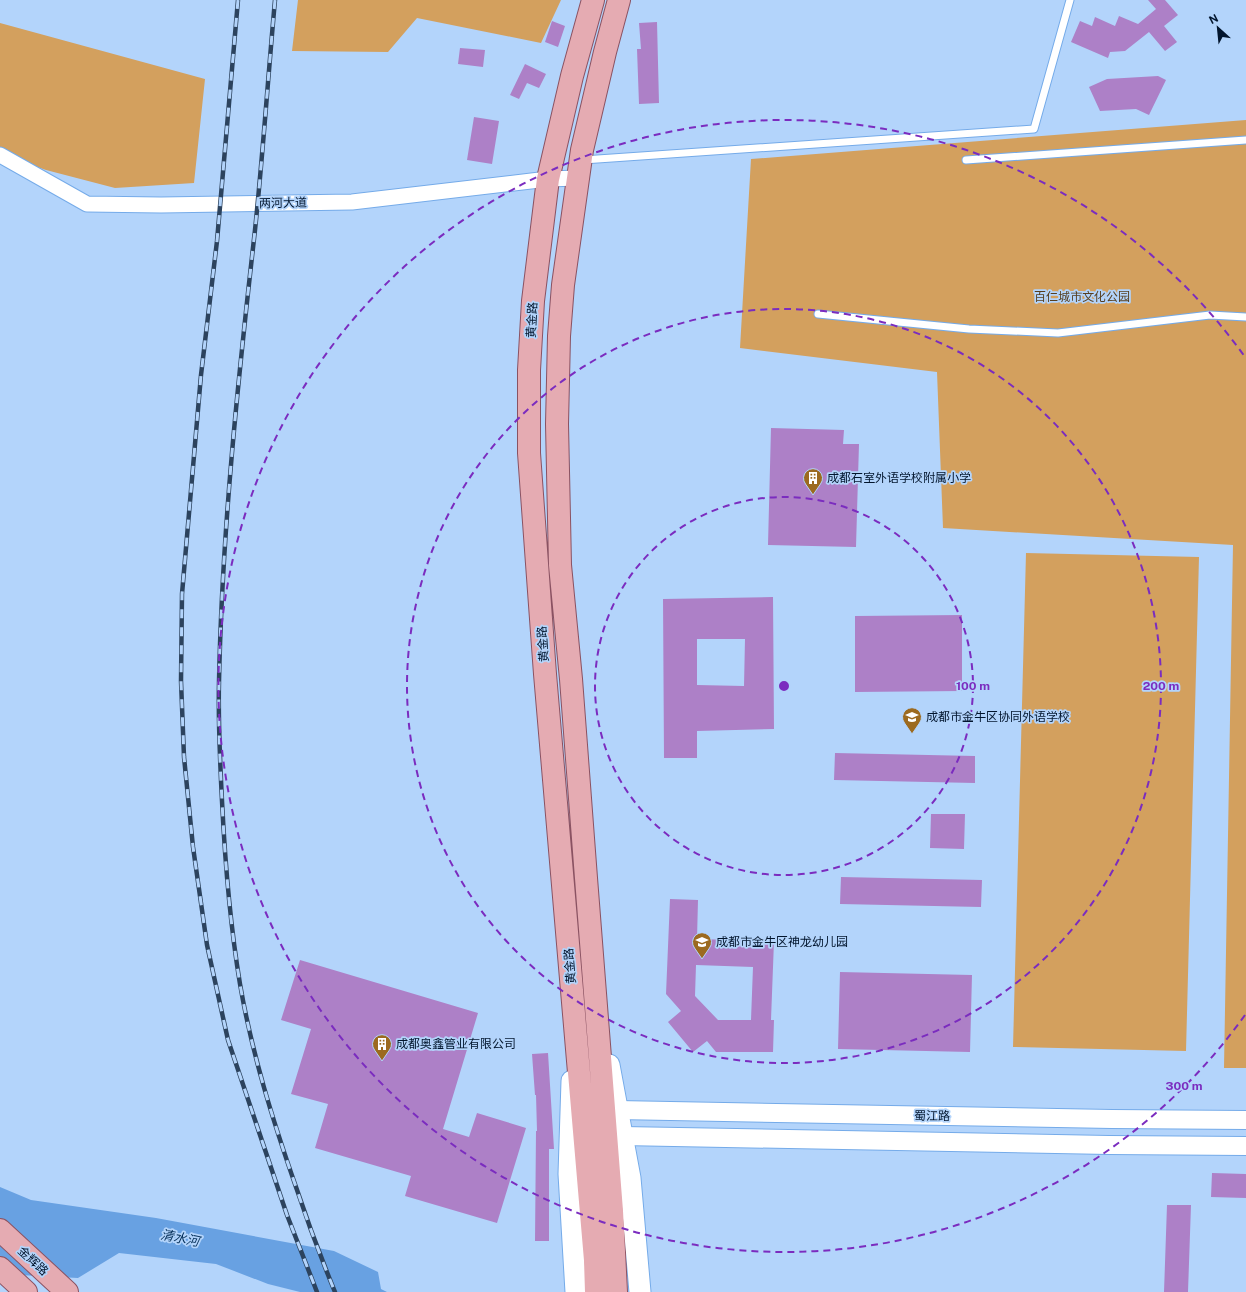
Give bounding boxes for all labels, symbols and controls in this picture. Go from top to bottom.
north arrow [1198,8,1238,48]
text: N [1207,12,1220,26]
street label: 两河大道 [259,196,307,210]
park label: 百仁城市文化公园 [1034,290,1130,304]
street label: 黄金路 [524,302,540,338]
building icon: 成都石室外语学校附属小学 [802,467,824,495]
place label: 成都石室外语学校附属小学 [827,471,971,485]
street label: 黄金路 [535,626,551,662]
centre of rings [777,679,791,693]
text: 100 m [956,679,990,693]
text: 200 m [1143,679,1179,693]
school or university icon: 成都市金牛区协同外语学校 [901,706,923,734]
place label: 成都市金牛区协同外语学校 [926,710,1070,724]
school or university icon: 成都市金牛区神龙幼儿园 [691,931,713,959]
place label: 成都市金牛区神龙幼儿园 [716,935,848,949]
street label: 黄金路 [561,947,579,985]
building icon: 成都奥鑫管业有限公司 [371,1033,393,1061]
place label: 成都奥鑫管业有限公司 [396,1037,516,1051]
text: 300 m [1166,1079,1203,1093]
street label: 蜀江路 [914,1109,950,1123]
water label: 清水河 [159,1227,204,1250]
street label: 金辉路 [15,1244,51,1278]

